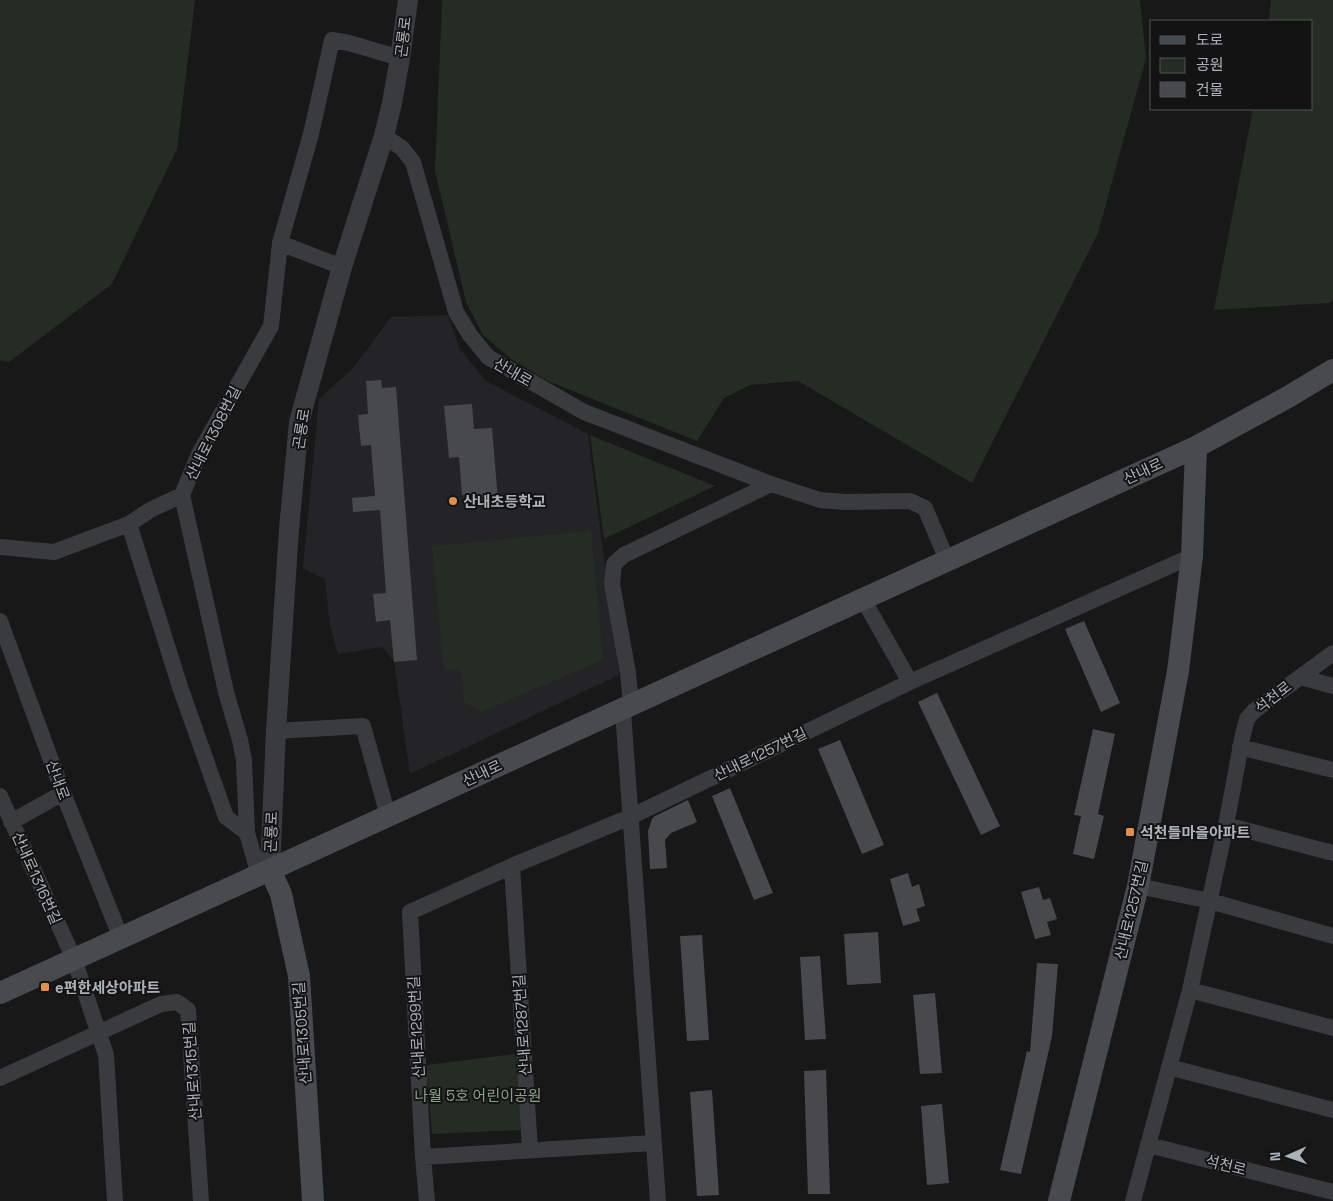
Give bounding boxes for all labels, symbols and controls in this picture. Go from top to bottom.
street label: 곤룡로 [391,15,415,59]
legend [1150,20,1313,110]
text: 도로 [1196,30,1224,49]
text: 공원 [1196,55,1224,74]
text: 건물 [1196,80,1224,99]
street label: 산내로 [490,353,536,391]
street label: 산내로1308번길 [181,383,245,483]
street label: 곤룡로 [288,407,314,451]
street label: 산내로 [1120,454,1166,488]
place label: 산내초등학교 [463,492,546,511]
marker: 산내초등학교 [447,495,459,507]
street label: 석천로 [1251,677,1295,717]
street label: 산내로1257번길 [710,723,810,785]
street label: 산내로 [459,756,505,790]
street label: 산내로 [42,757,74,803]
street label: 곤룡로 [261,811,281,853]
place label: 석천들마을아파트 [1140,823,1251,842]
marker: 석천들마을아파트 [1124,826,1136,838]
street label: 산내로1316번길 [8,829,66,927]
street label: 산내로1257번길 [1110,858,1152,962]
street label: 산내로1287번길 [509,973,535,1077]
street label: 산내로1299번길 [404,975,428,1079]
place label: e편한세상아파트 [55,978,160,997]
marker: e편한세상아파트 [39,981,51,993]
street label: 산내로1305번길 [289,981,315,1085]
street label: 산내로1315번길 [179,1021,205,1121]
park label: 나월 5호 어린이공원 [414,1086,542,1105]
north arrow [1263,1131,1313,1181]
street label: 석천로 [1204,1151,1248,1179]
text: N [1266,1151,1284,1161]

